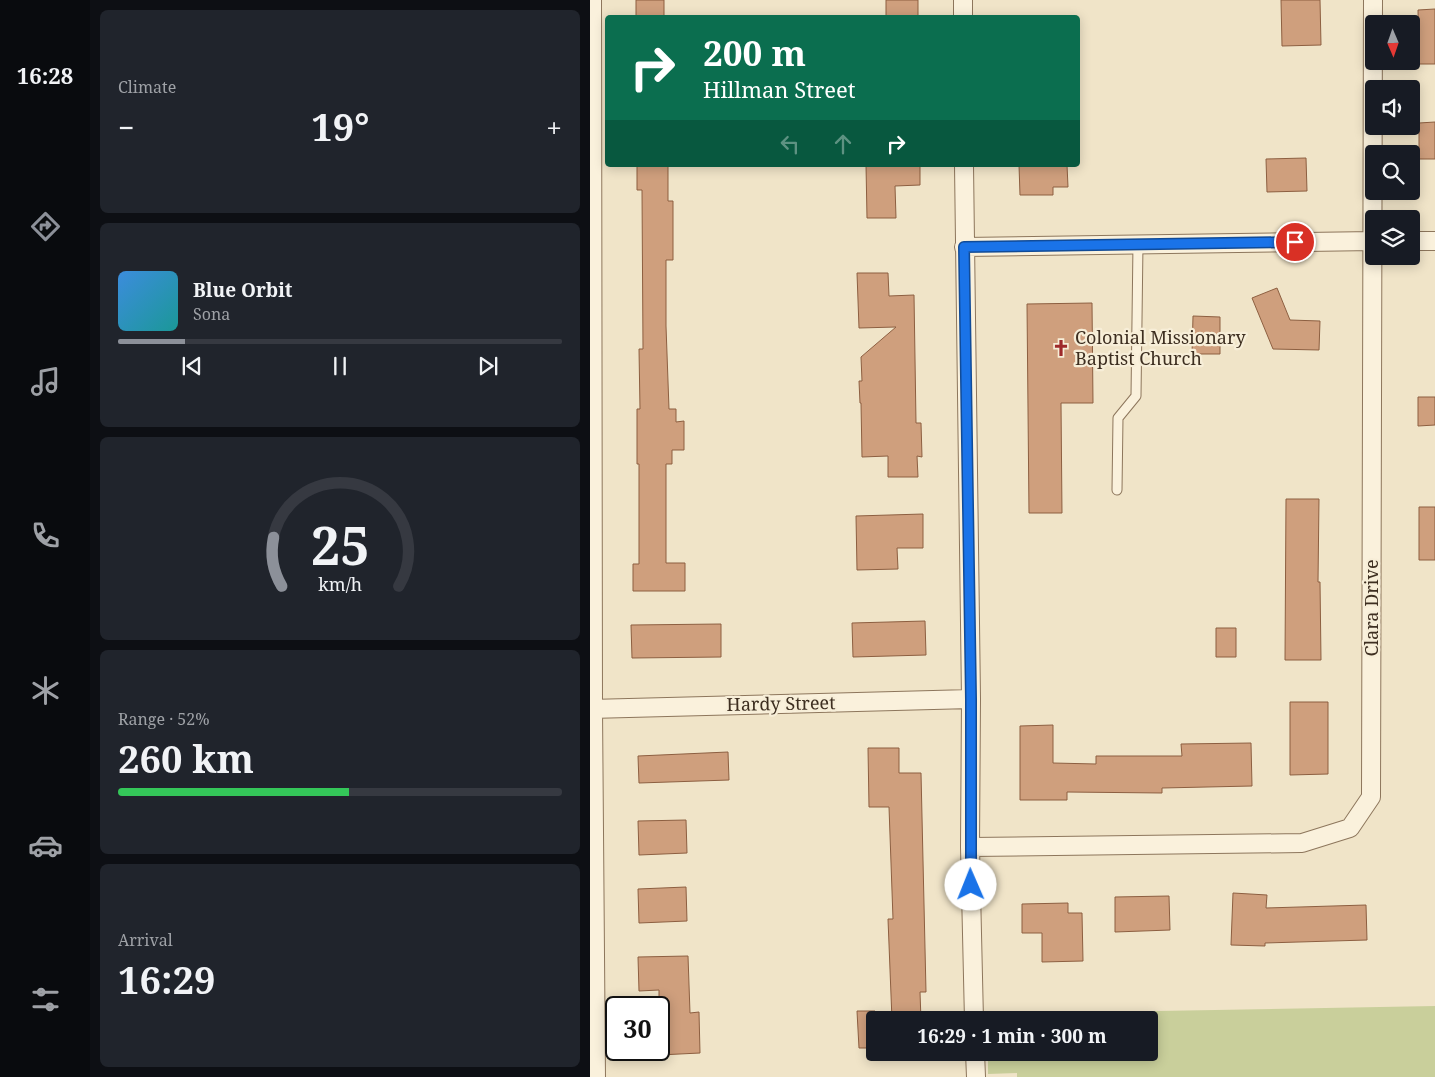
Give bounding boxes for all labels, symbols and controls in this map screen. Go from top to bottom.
north arrow [1365,15,1420,70]
map controls [1365,15,1420,265]
text: 200 m [703,29,806,76]
icon: right [620,35,685,100]
text: 16:28 [17,60,73,90]
text: Hillman Street [703,74,856,104]
text: Climate [118,76,176,98]
button: sound [1365,80,1420,135]
text: 19° [311,100,369,152]
text: − [118,108,134,146]
text: + [546,108,562,146]
icon: left [776,130,804,158]
icon: ahead [829,130,857,158]
icon: right [882,130,910,158]
button: search [1365,145,1420,200]
icon: directions [28,209,63,244]
button: layers [1365,210,1420,265]
pin [1274,221,1316,263]
icon: arrive [1281,228,1309,256]
text: Blue Orbit [193,277,293,303]
text: Sona [193,303,230,325]
place label: Colonial Missionary Baptist Church [1075,325,1246,370]
church icon: Colonial Missionary Baptist Church [1051,338,1071,358]
icon: previous [178,352,206,380]
icon: pause [326,352,354,380]
icon: next [474,352,502,380]
icon: music [28,364,63,399]
text: 25 [311,509,369,580]
icon: phone [28,518,63,553]
street label: Clara Drive [1359,559,1383,657]
text: km/h [318,572,362,596]
icon: climate [28,673,63,708]
street label: Hardy Street [726,690,836,716]
text: Range · 52% [118,708,210,730]
text: 260 km [118,732,254,784]
icon: car [28,828,63,863]
position arrow [944,858,996,910]
text: Arrival [118,929,173,951]
text: 16:29 [118,953,215,1005]
icon: filters [28,982,63,1017]
speed limit sign: 30 [605,996,670,1061]
text: 16:29 · 1 min · 300 m [917,1023,1107,1049]

